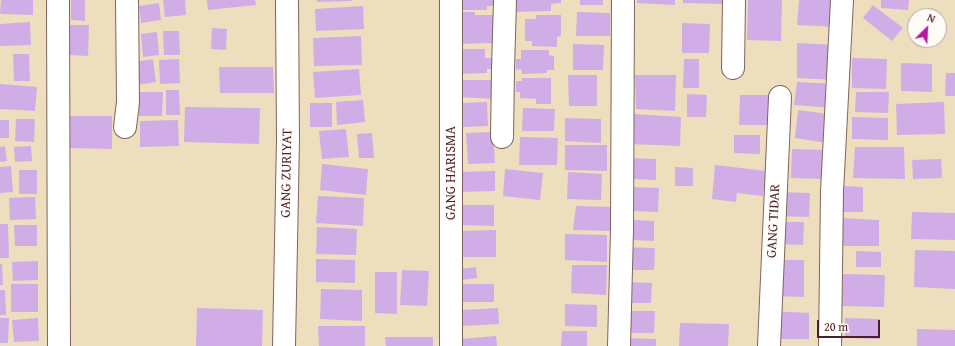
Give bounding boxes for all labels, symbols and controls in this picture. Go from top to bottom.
north arrow [907,8,947,48]
text: N [925,9,938,27]
street label: GANG HARISMA [443,126,459,220]
street label: GANG ZURIYAT [278,128,296,218]
street label: GANG TIDAR [764,184,784,258]
scale bar [819,312,882,338]
text: 20 m [824,318,848,335]

